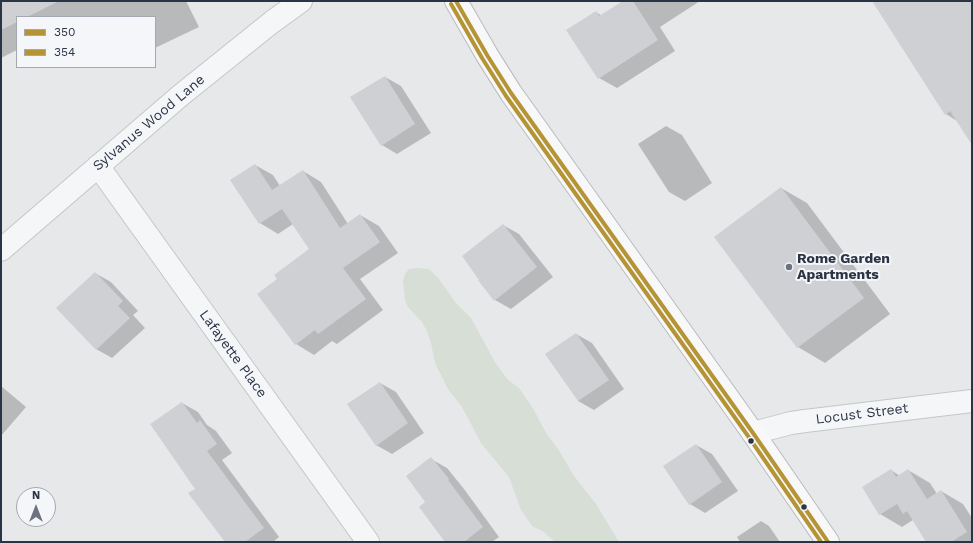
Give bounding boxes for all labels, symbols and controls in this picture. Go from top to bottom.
legend [16,16,156,68]
text: 350 [54,25,75,39]
text: 354 [54,45,75,59]
street label: Sylvanus Wood Lane [90,71,208,175]
place label: Rome Garden Apartments [797,251,890,284]
marker: Rome Garden Apartments [784,262,794,272]
street label: Lafayette Place [196,307,270,401]
street label: Locust Street [815,400,909,428]
unlabelled marker [746,436,756,446]
north arrow [16,487,56,527]
text: N [32,489,40,502]
unlabelled marker [799,502,809,512]

